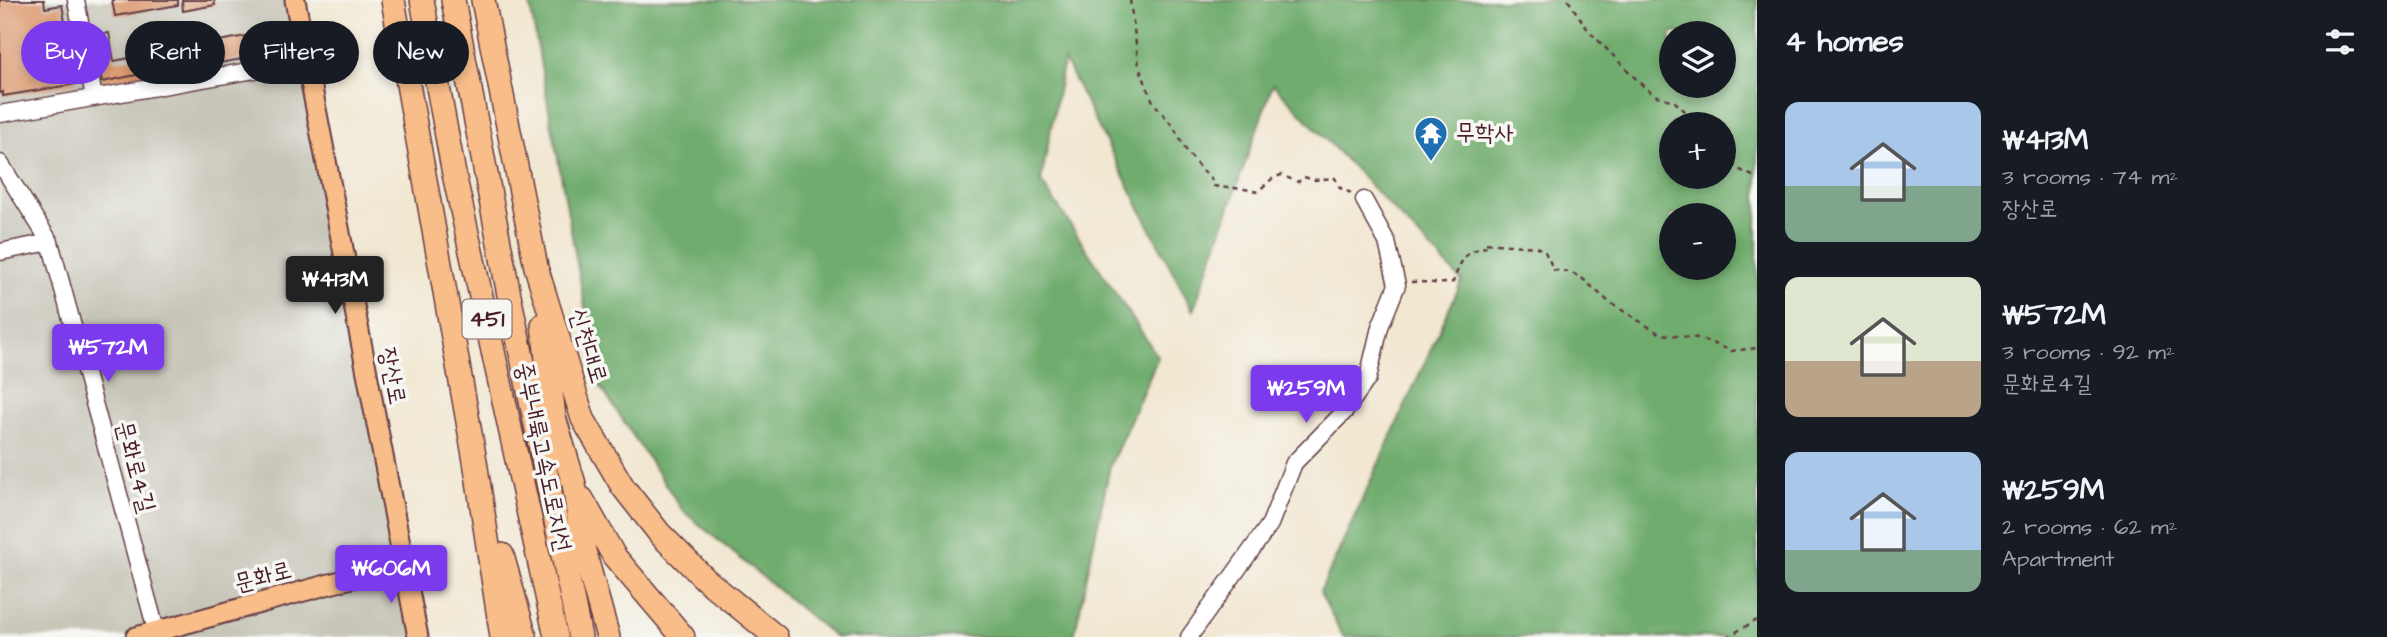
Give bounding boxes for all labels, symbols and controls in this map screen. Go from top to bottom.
chip: Buy [21,21,111,84]
chip: Rent [125,21,225,84]
chip: Filters [239,21,359,84]
chip: New [373,21,469,84]
map controls [1659,21,1736,280]
button: layers [1659,21,1736,98]
text: 4 homes [1785,21,1904,63]
icon: filters [2321,23,2359,61]
button: + [1659,112,1736,189]
temple icon: 무학사 [1412,114,1450,163]
place label: 무학사 [1456,116,1514,150]
text: ₩413M [2002,119,2089,161]
icon: home [1841,130,1925,214]
text: 3 rooms · 74 m² [2002,161,2178,193]
text: 장산로 [2002,193,2058,225]
button: − [1659,203,1736,280]
pin: ₩413M [286,256,384,316]
text: ₩413M [302,263,368,295]
text: ₩572M [2002,294,2106,336]
road number: 451 [462,300,512,338]
street label: 신천대로 [560,304,616,388]
icon: home [1841,305,1925,389]
pin: ₩572M [59,324,157,384]
text: ₩572M [68,331,148,363]
text: 3 rooms · 92 m² [2002,336,2175,368]
street label: 장산로 [370,344,414,408]
street label: 중부내륙고속도로지선 [506,359,580,555]
pin: ₩259M [1257,366,1355,425]
text: 문화로4길 [2002,368,2092,400]
text: ₩259M [1267,372,1345,404]
street label: 문화로4길 [106,417,164,517]
text: ₩259M [2002,469,2105,511]
icon: home [1841,480,1925,564]
text: 2 rooms · 62 m² [2002,511,2177,543]
text: Apartment [2002,543,2114,575]
pin: ₩606M [342,546,440,605]
text: ₩606M [351,552,431,584]
street label: 문화로 [231,553,295,601]

